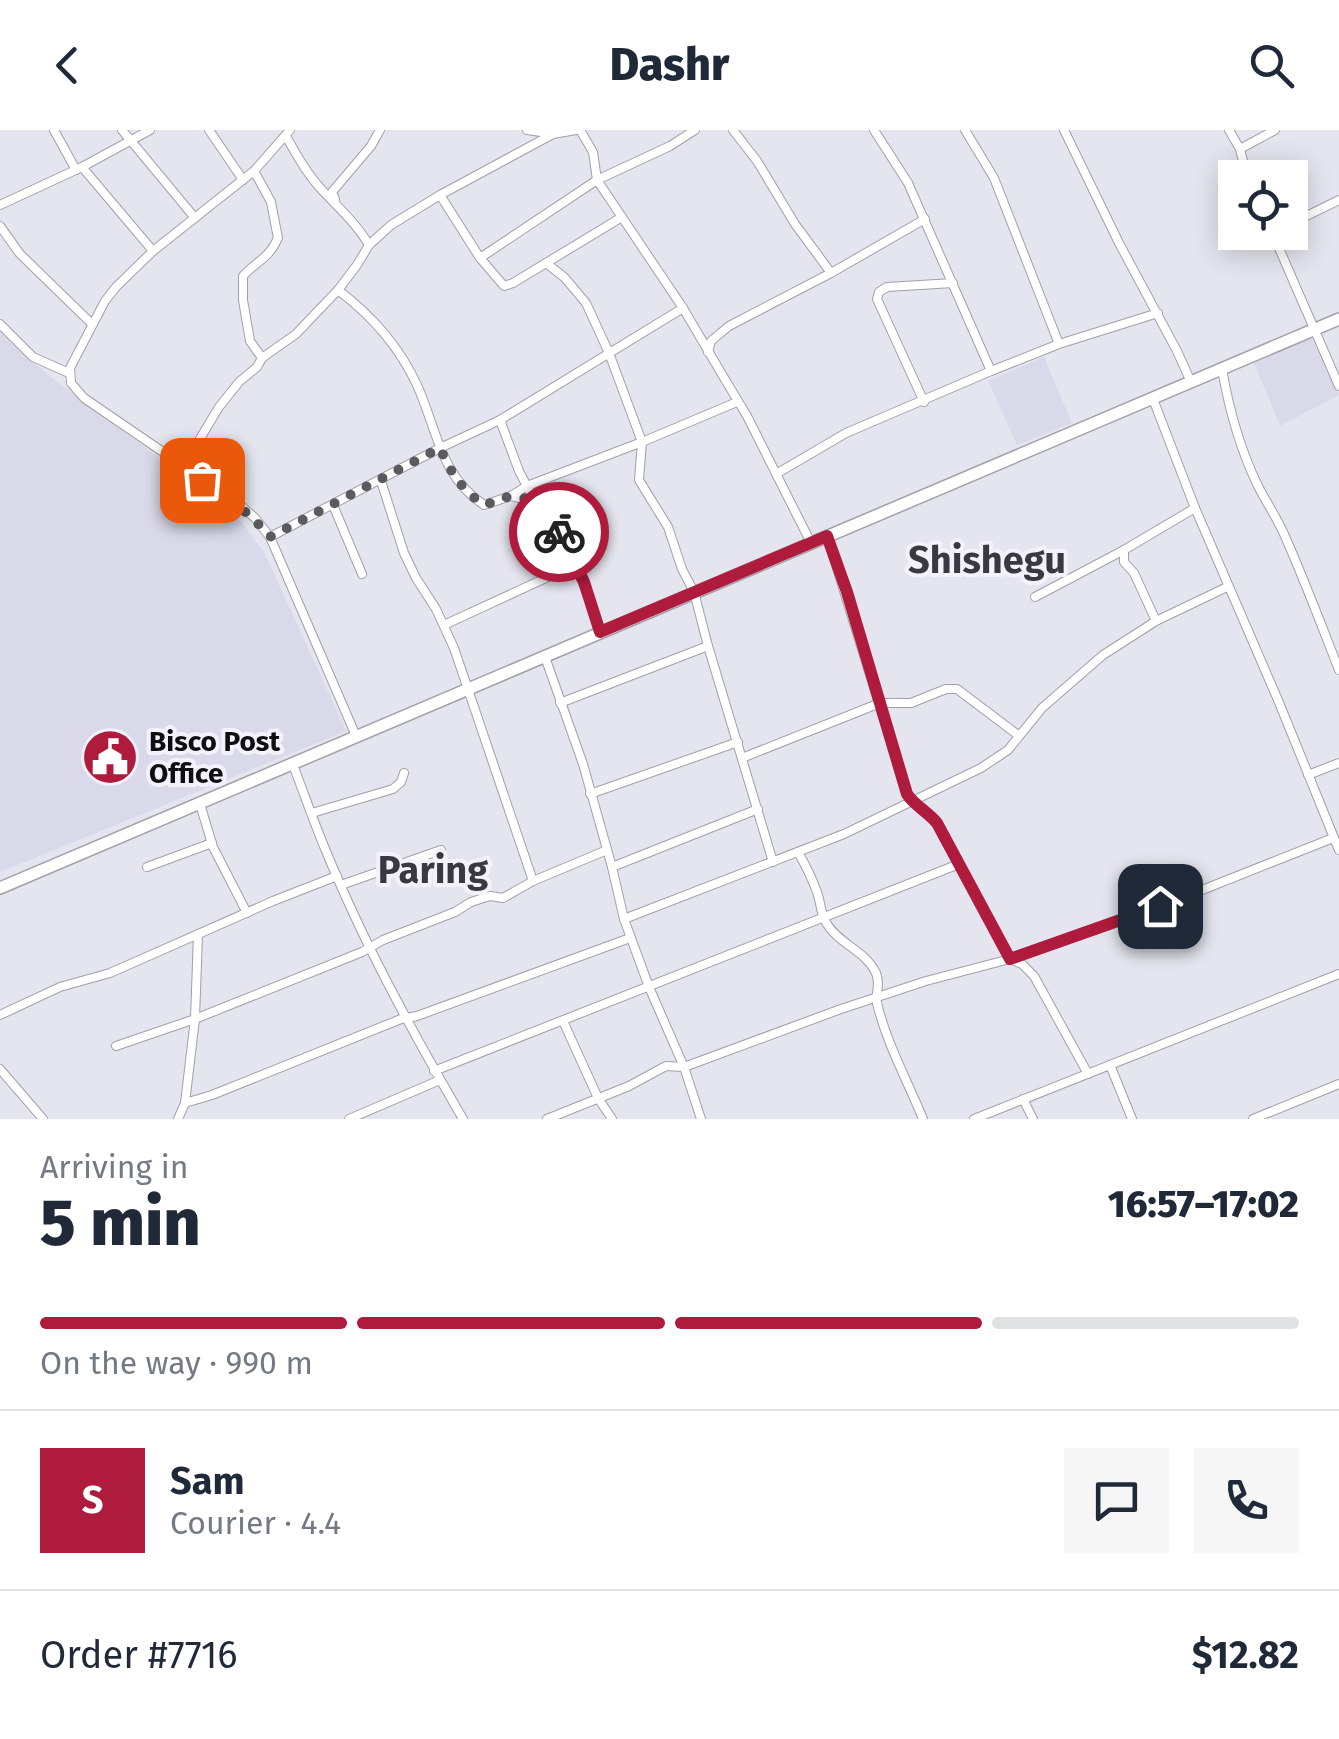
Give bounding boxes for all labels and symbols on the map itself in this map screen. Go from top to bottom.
pin [160,438,245,523]
courier [509,482,609,582]
district label: Shishegu [908,537,1066,583]
place label: Bisco Post Office [149,725,281,790]
public building icon: Bisco Post Office [80,727,140,787]
district label: Paring [378,847,488,893]
pin [1118,864,1203,949]

